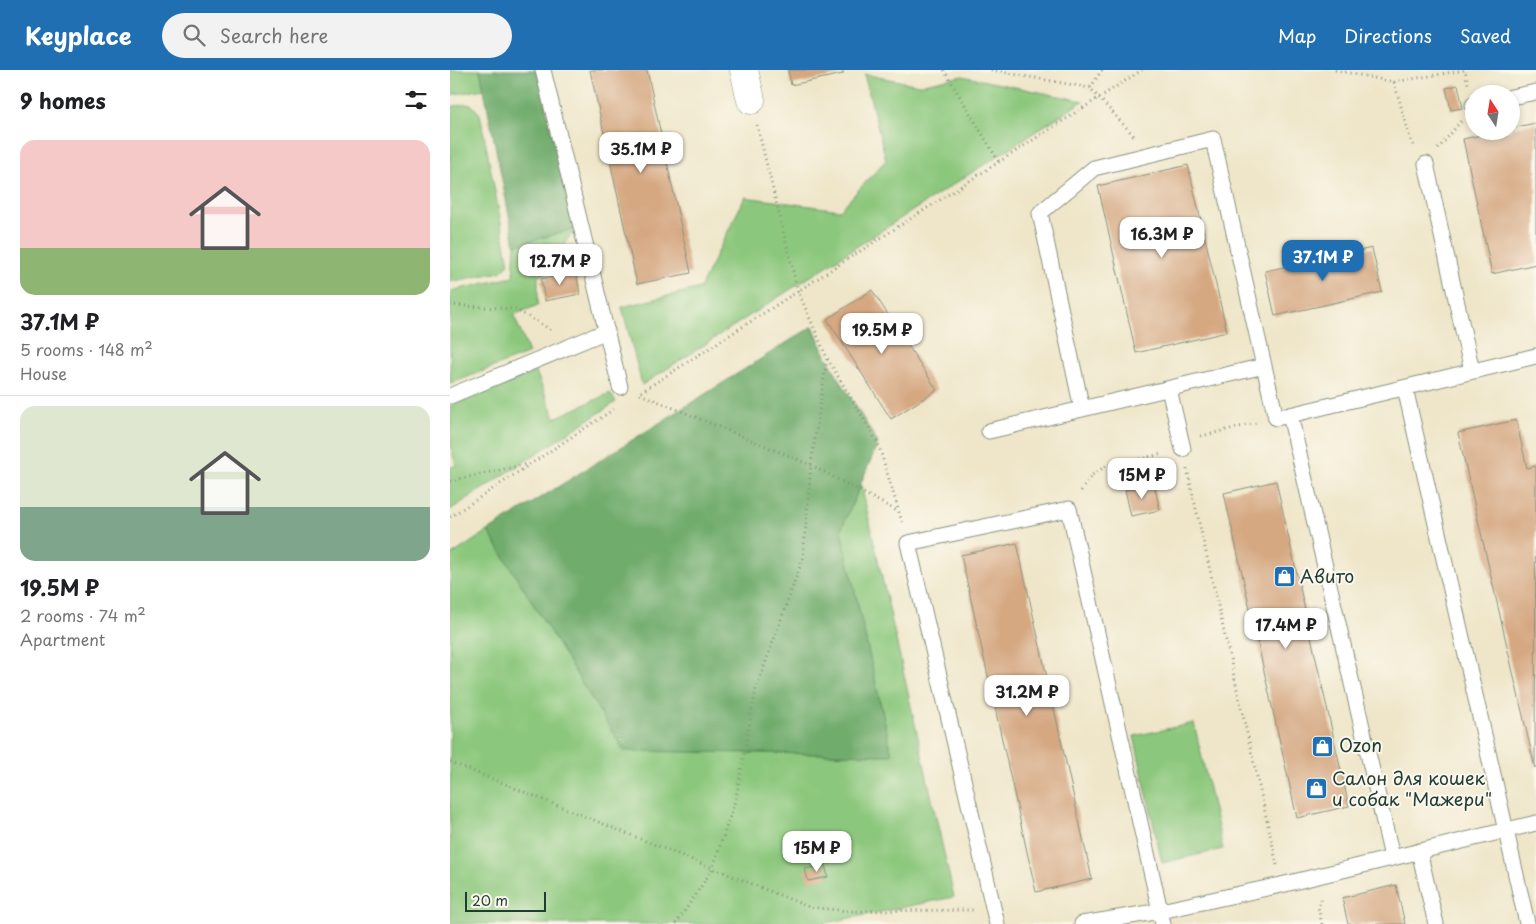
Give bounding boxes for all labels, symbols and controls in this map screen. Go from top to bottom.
search box [162,13,512,58]
text: Keyplace [25,17,132,53]
icon: search [180,21,208,49]
text: Search here [220,21,328,49]
text: Map [1278,22,1316,49]
text: Directions [1344,22,1432,49]
text: Saved [1460,22,1511,49]
text: 9 homes [20,84,106,116]
north arrow [1465,85,1520,140]
map controls [1465,85,1520,140]
icon: filters [402,86,430,114]
pin: 35.1M ₽ [595,132,687,174]
text: 35.1M ₽ [610,136,672,160]
icon: home [180,173,270,263]
pin: 16.3M ₽ [1116,216,1208,259]
text: 16.3M ₽ [1131,221,1193,245]
pin: 37.1M ₽ [1277,240,1369,282]
pin: 12.7M ₽ [514,244,606,286]
text: 37.1M ₽ [1293,244,1353,268]
text: 12.7M ₽ [529,248,591,272]
text: 37.1M ₽ [20,305,99,337]
pin: 19.5M ₽ [836,312,928,355]
text: 19.5M ₽ [852,317,912,341]
text: 5 rooms · 148 m² [20,337,153,361]
text: House [20,361,67,385]
icon: home [180,438,270,528]
pin: 15M ₽ [1107,458,1177,500]
text: 15M ₽ [1118,462,1166,486]
place label: Авито [1300,562,1354,589]
shop icon: Авито [1272,565,1296,589]
text: 19.5M ₽ [20,571,99,603]
text: 2 rooms · 74 m² [20,603,146,627]
pin: 17.4M ₽ [1240,608,1332,650]
text: 17.4M ₽ [1255,612,1317,636]
text: Apartment [20,627,105,651]
pin: 31.2M ₽ [981,674,1073,717]
text: 31.2M ₽ [995,679,1059,703]
place label: Ozon [1339,731,1382,758]
shop icon: Ozon [1311,734,1335,758]
place label: Салон для кошек и собак "Мажери" [1332,764,1492,812]
shop icon: Салон для кошек и собак "Мажери" [1304,777,1328,801]
pin: 15M ₽ [782,830,852,873]
text: 15M ₽ [793,835,841,859]
scale bar [465,889,546,912]
text: 20 m [472,890,508,911]

